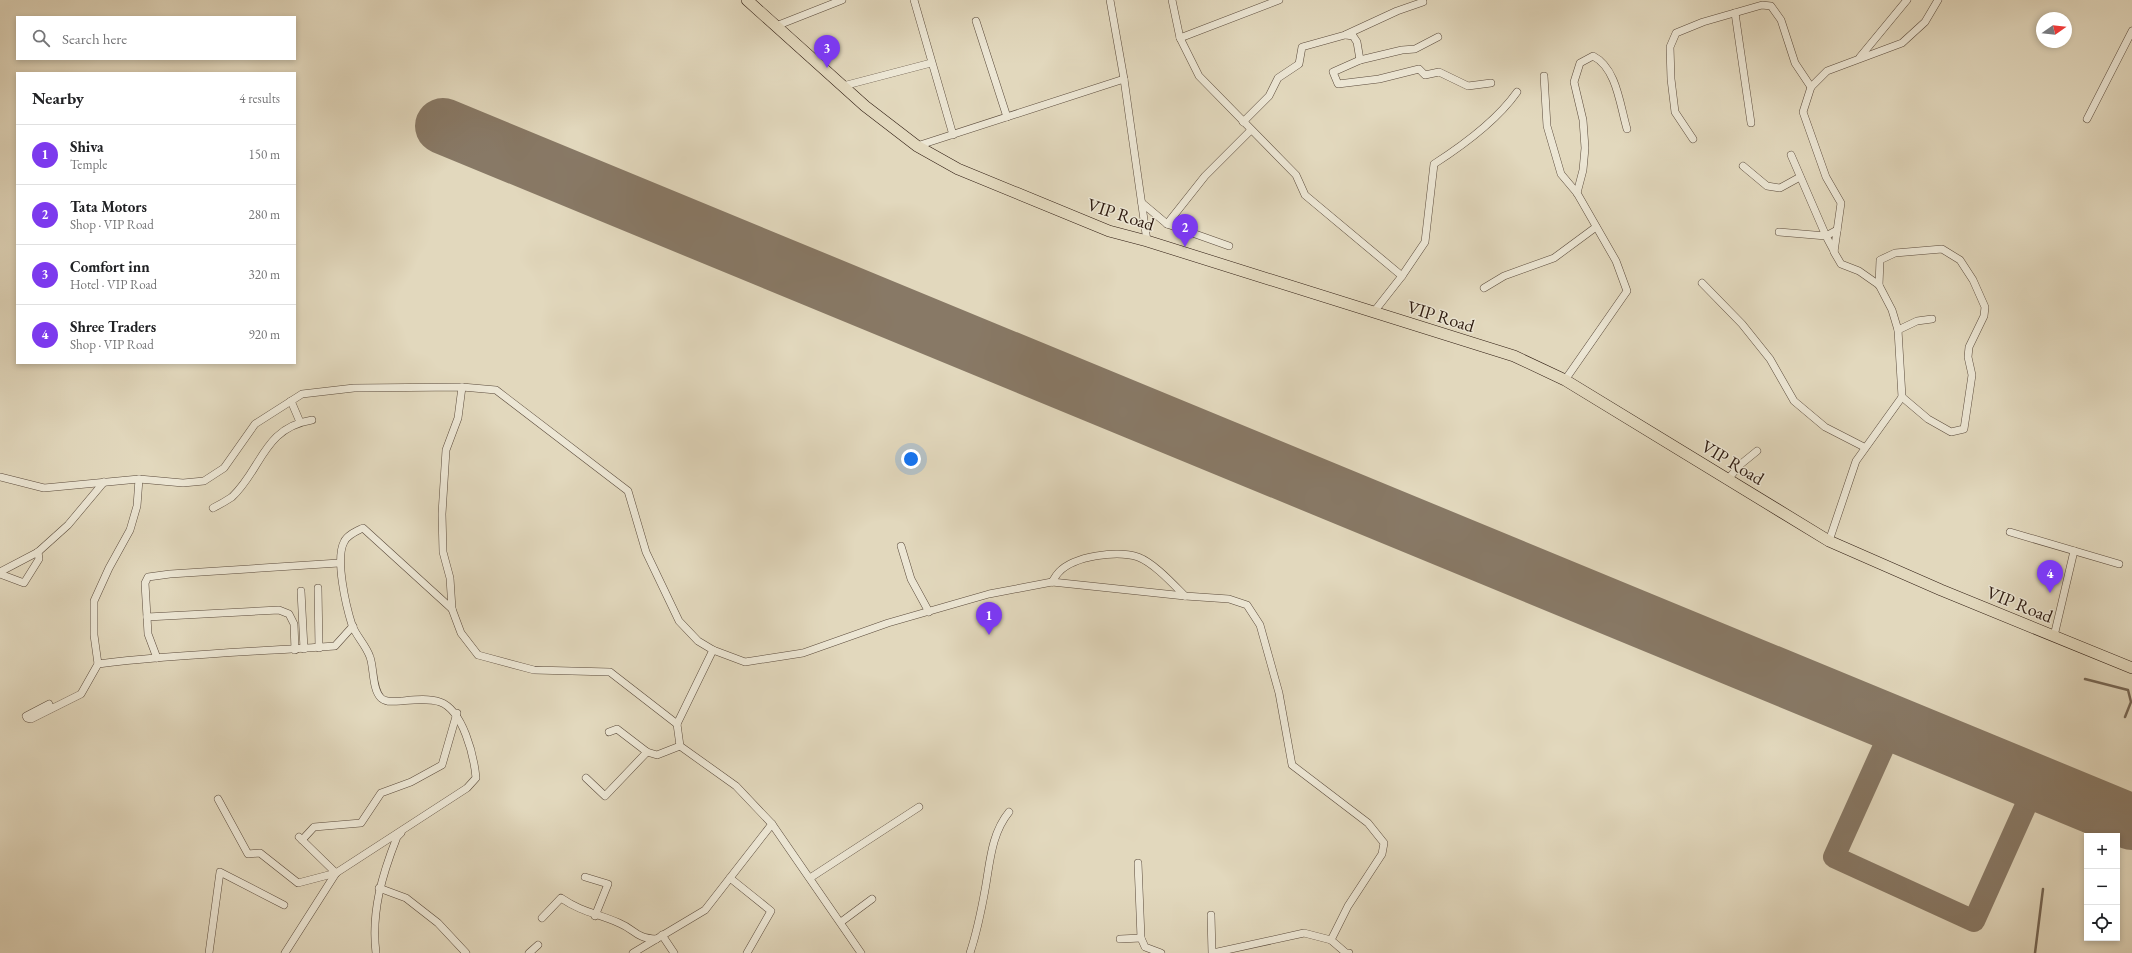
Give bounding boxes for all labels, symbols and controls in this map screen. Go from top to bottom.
north arrow [2036,12,2072,48]
search box [16,16,296,60]
icon: search [30,27,52,49]
text: Search here [62,29,127,48]
pin: 3 [814,35,840,68]
text: Nearby [32,87,84,109]
text: 4 results [239,90,280,107]
text: Shiva [70,137,104,156]
text: 1 [42,146,48,163]
text: 150 m [249,146,280,163]
text: Temple [70,156,107,173]
street label: VIP Road [1084,192,1158,236]
text: Tata Motors [70,197,147,216]
text: 2 [42,206,48,223]
text: 280 m [249,206,280,223]
pin: 2 [1172,214,1198,247]
text: Shop · VIP Road [70,216,154,233]
text: Comfort inn [70,257,150,276]
text: 3 [42,266,48,283]
text: 320 m [249,266,280,283]
text: Hotel · VIP Road [70,276,157,293]
street label: VIP Road [1404,295,1478,337]
text: Shree Traders [70,317,156,336]
text: 4 [42,326,48,343]
text: 920 m [249,326,280,343]
text: Shop · VIP Road [70,336,154,353]
street label: VIP Road [1697,434,1769,490]
your location [901,449,921,469]
pin: 4 [2037,560,2063,593]
street label: VIP Road [1984,580,2057,628]
pin: 1 [976,602,1002,635]
map controls [2084,833,2120,941]
button: + [2084,833,2120,869]
button: − [2084,869,2120,905]
button: locate [2084,905,2120,941]

